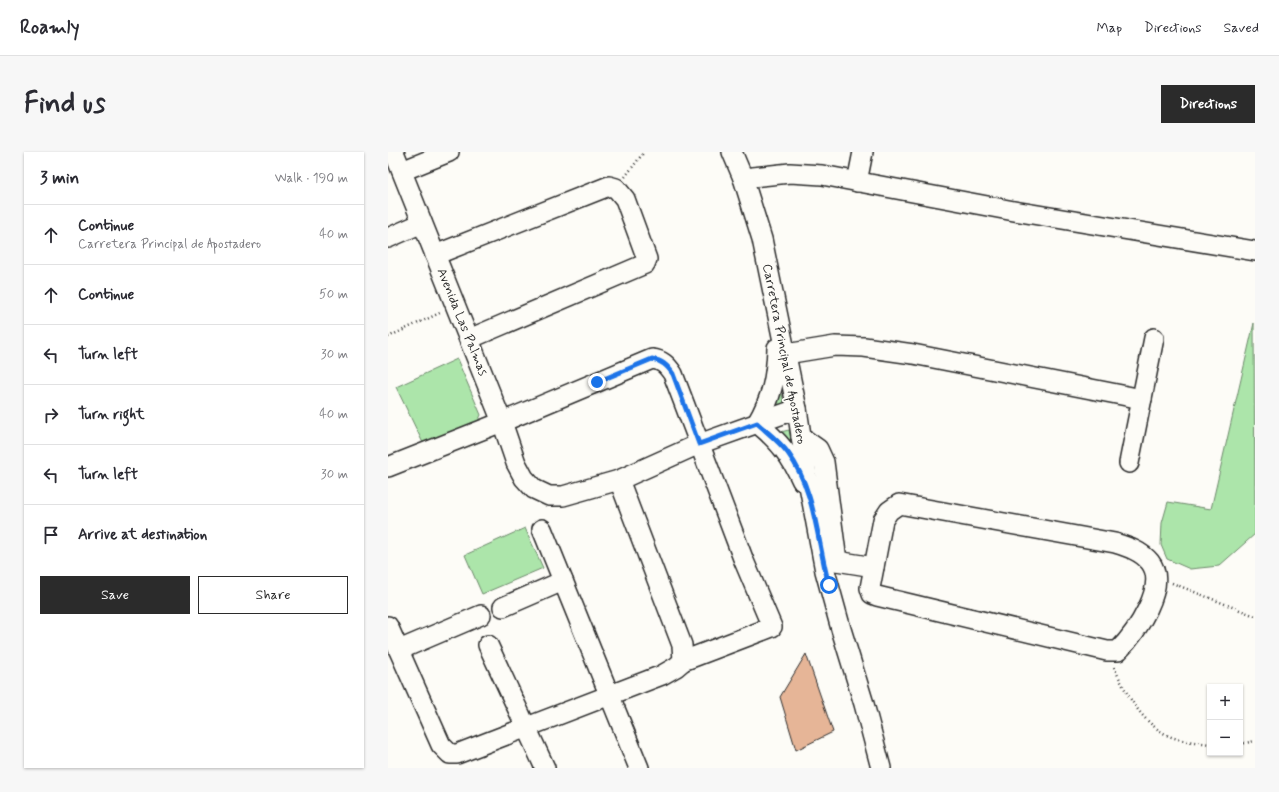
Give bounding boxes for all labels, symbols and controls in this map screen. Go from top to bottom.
text: Roamly [20,15,79,40]
text: Map [1096,19,1122,37]
text: Directions [1144,19,1202,37]
text: Saved [1224,19,1259,37]
button: Directions [1161,85,1255,123]
text: Find us [24,86,105,123]
text: 3 min [40,167,79,189]
text: Walk · 190 m [275,170,348,187]
text: Continue [78,216,134,236]
icon: ahead [40,224,62,246]
text: 40 m [319,226,348,243]
text: Carretera Principal de Apostadero [78,236,261,253]
street label: Carretera Principal de Apostadero [757,262,810,446]
street label: Avenida Las Palmas [433,266,491,378]
icon: ahead [40,284,62,306]
text: Continue [78,285,134,305]
text: 50 m [319,286,348,303]
icon: left [40,344,62,366]
text: Turn left [78,345,138,365]
text: 30 m [321,346,348,363]
route end [588,373,606,391]
icon: right [40,404,62,426]
text: Turn right [78,405,145,425]
text: 40 m [319,406,348,423]
icon: left [40,464,62,486]
text: Turn left [78,465,138,485]
text: 30 m [321,466,348,483]
icon: arrive [40,524,62,546]
text: Arrive at destination [78,525,207,545]
button: Save [40,576,190,614]
button: Share [198,576,348,614]
route start [820,576,838,594]
map controls [1207,684,1243,756]
button: + [1207,684,1243,720]
button: − [1207,720,1243,756]

